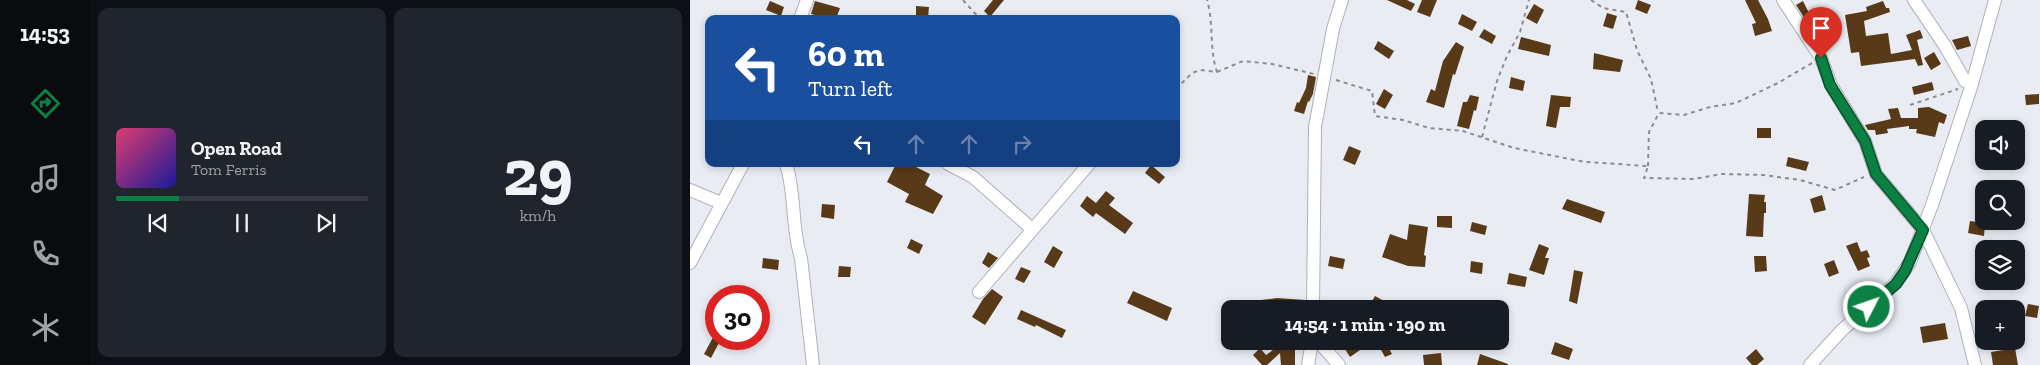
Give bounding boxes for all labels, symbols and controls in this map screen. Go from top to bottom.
pin [1800,7,1842,58]
icon: arrive [1807,14,1835,42]
text: 14:53 [20,20,70,47]
text: 60 m [808,33,884,75]
icon: left [725,35,790,100]
text: Turn left [808,75,892,102]
icon: directions [28,86,63,121]
map controls [1975,120,2025,350]
button: sound [1975,120,2025,170]
icon: left [849,130,877,158]
icon: ahead [902,130,930,158]
icon: ahead [955,130,983,158]
icon: right [1008,130,1036,158]
text: 29 [503,134,573,212]
text: Open Road [191,137,282,160]
text: Tom Ferris [191,160,267,179]
icon: music [28,161,63,196]
button: search [1975,180,2025,230]
text: km/h [520,206,556,225]
icon: previous [144,209,172,237]
icon: pause [228,209,256,237]
icon: next [312,209,340,237]
icon: phone [28,236,63,271]
button: layers [1975,240,2025,290]
position arrow [1842,280,1894,332]
speed limit sign: 30 [705,285,770,350]
button: + [1975,300,2025,350]
icon: climate [28,310,63,345]
text: 14:54 · 1 min · 190 m [1285,313,1445,336]

